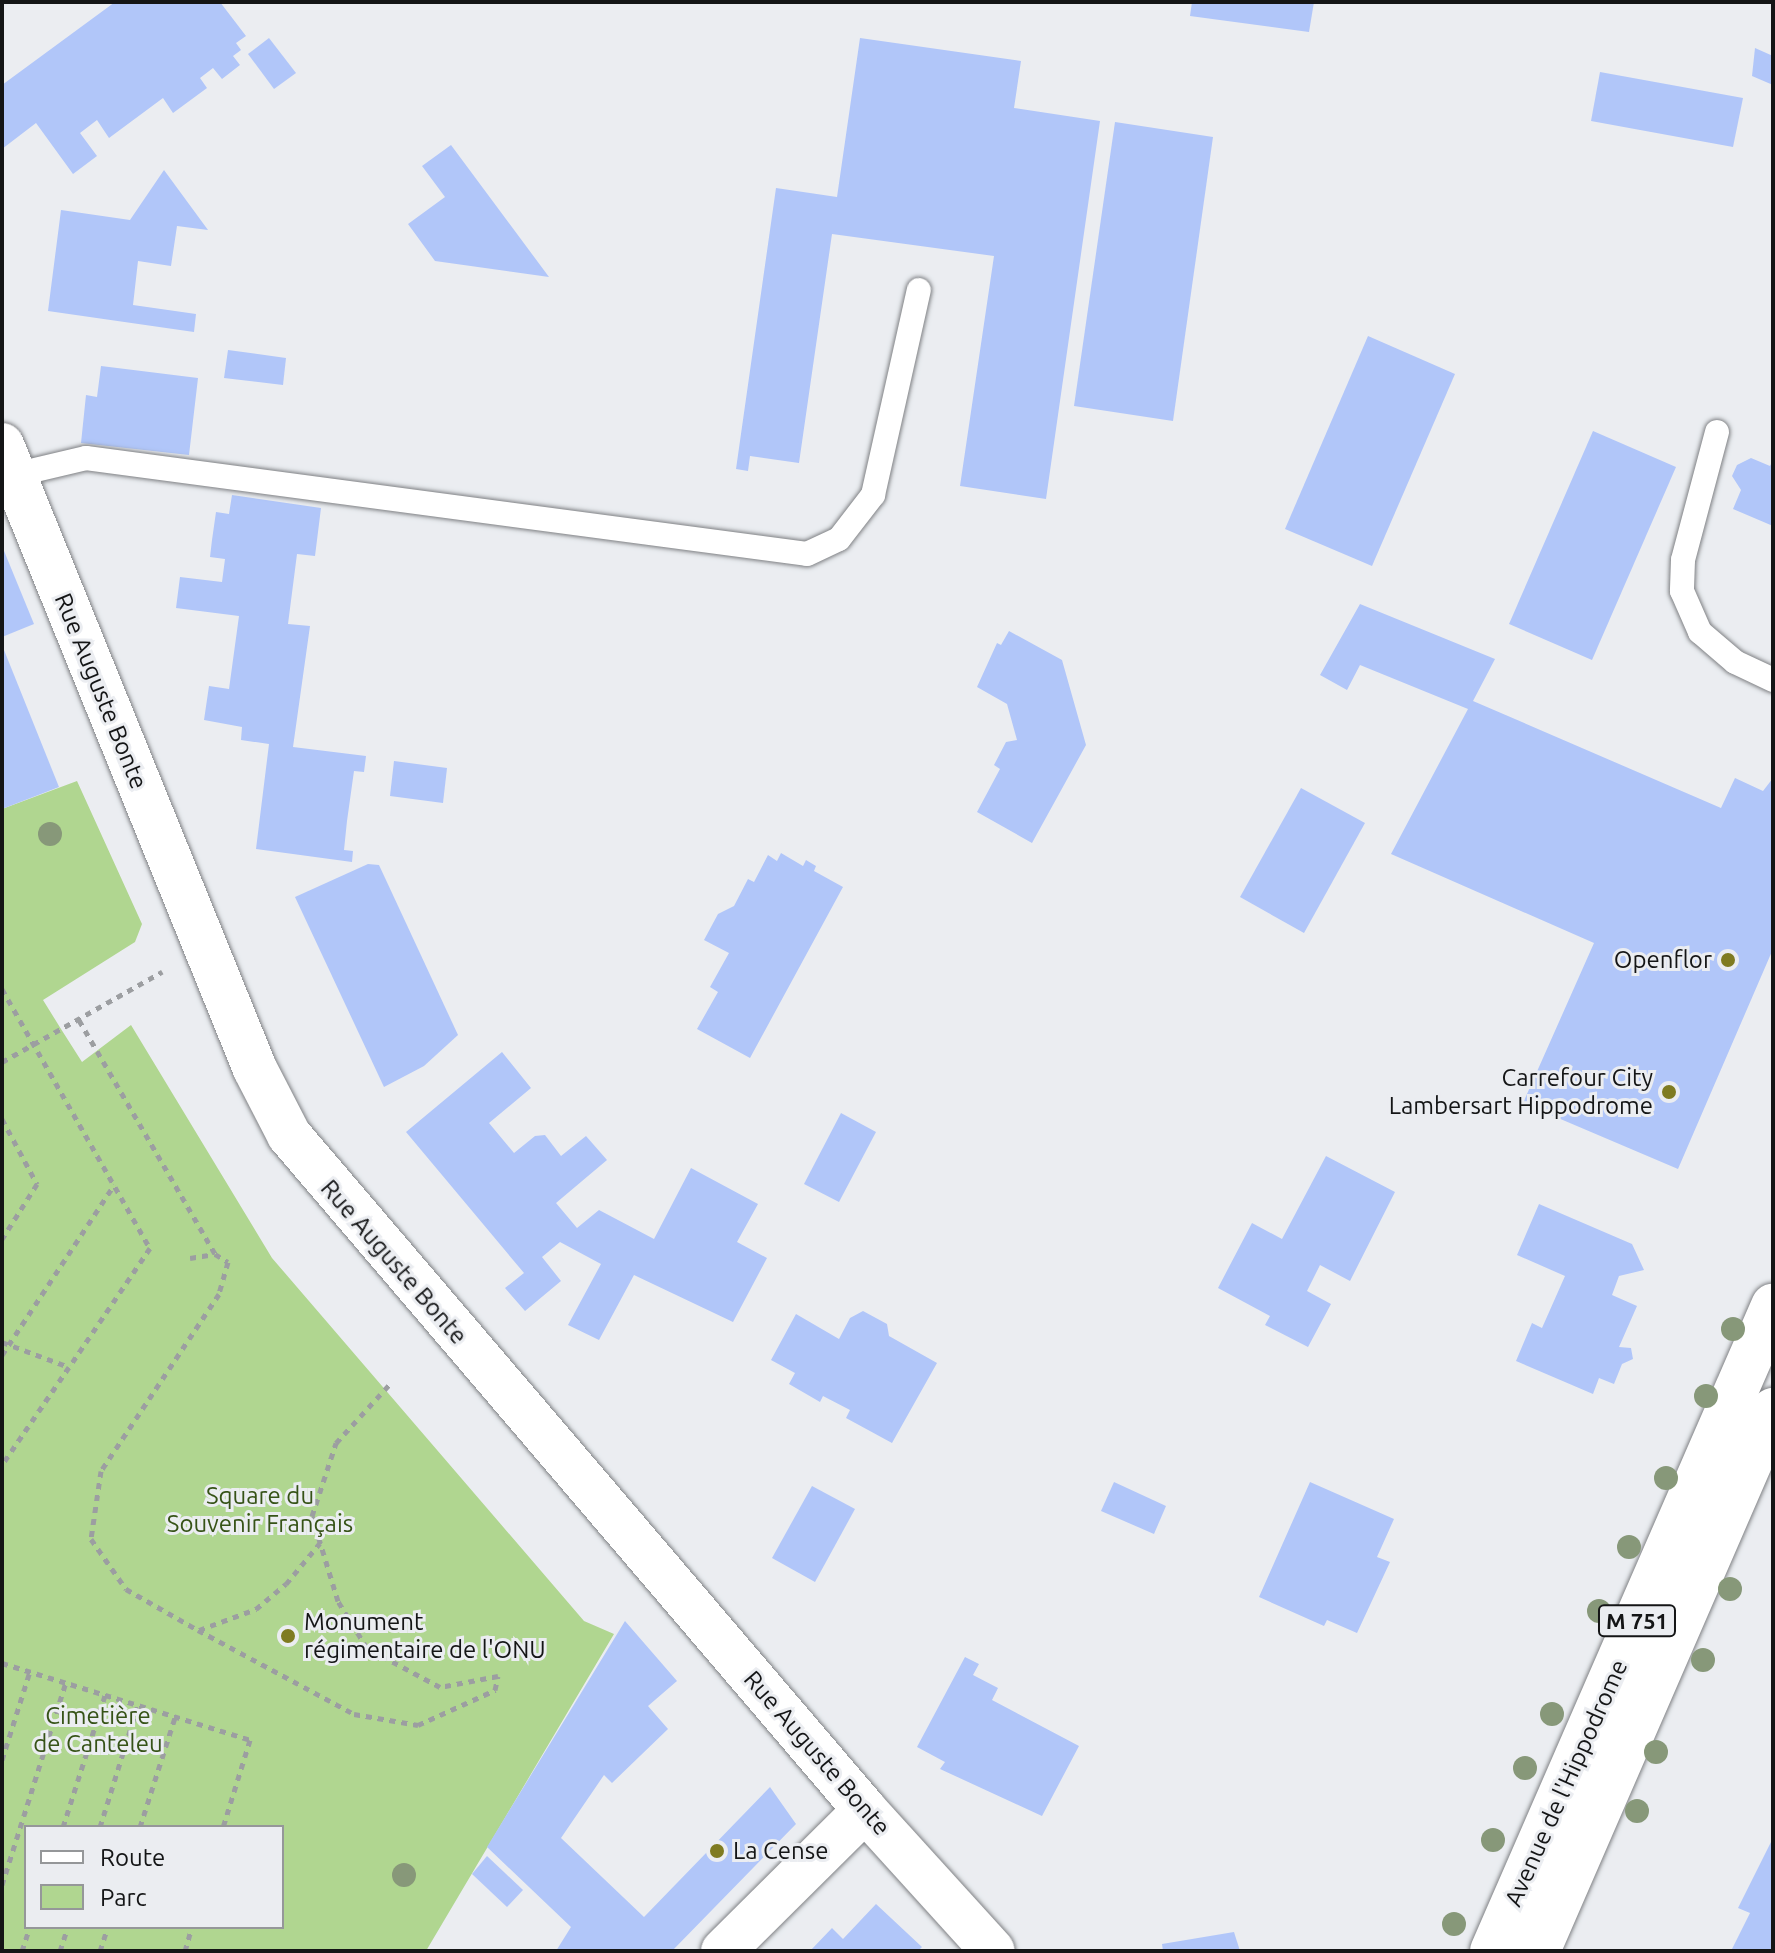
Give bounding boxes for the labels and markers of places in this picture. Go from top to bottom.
place label: Openflor [1614,946,1712,974]
marker: Openflor [1719,951,1737,969]
place label: Carrefour City Lambersart Hippodrome [1389,1064,1653,1120]
marker: Carrefour City Lambersart Hippodrome [1660,1083,1678,1101]
place label: Monument régimentaire de l'ONU [304,1608,546,1664]
marker: Monument régimentaire de l'ONU [279,1627,297,1645]
place label: La Cense [733,1837,828,1865]
marker: La Cense [708,1842,726,1860]

